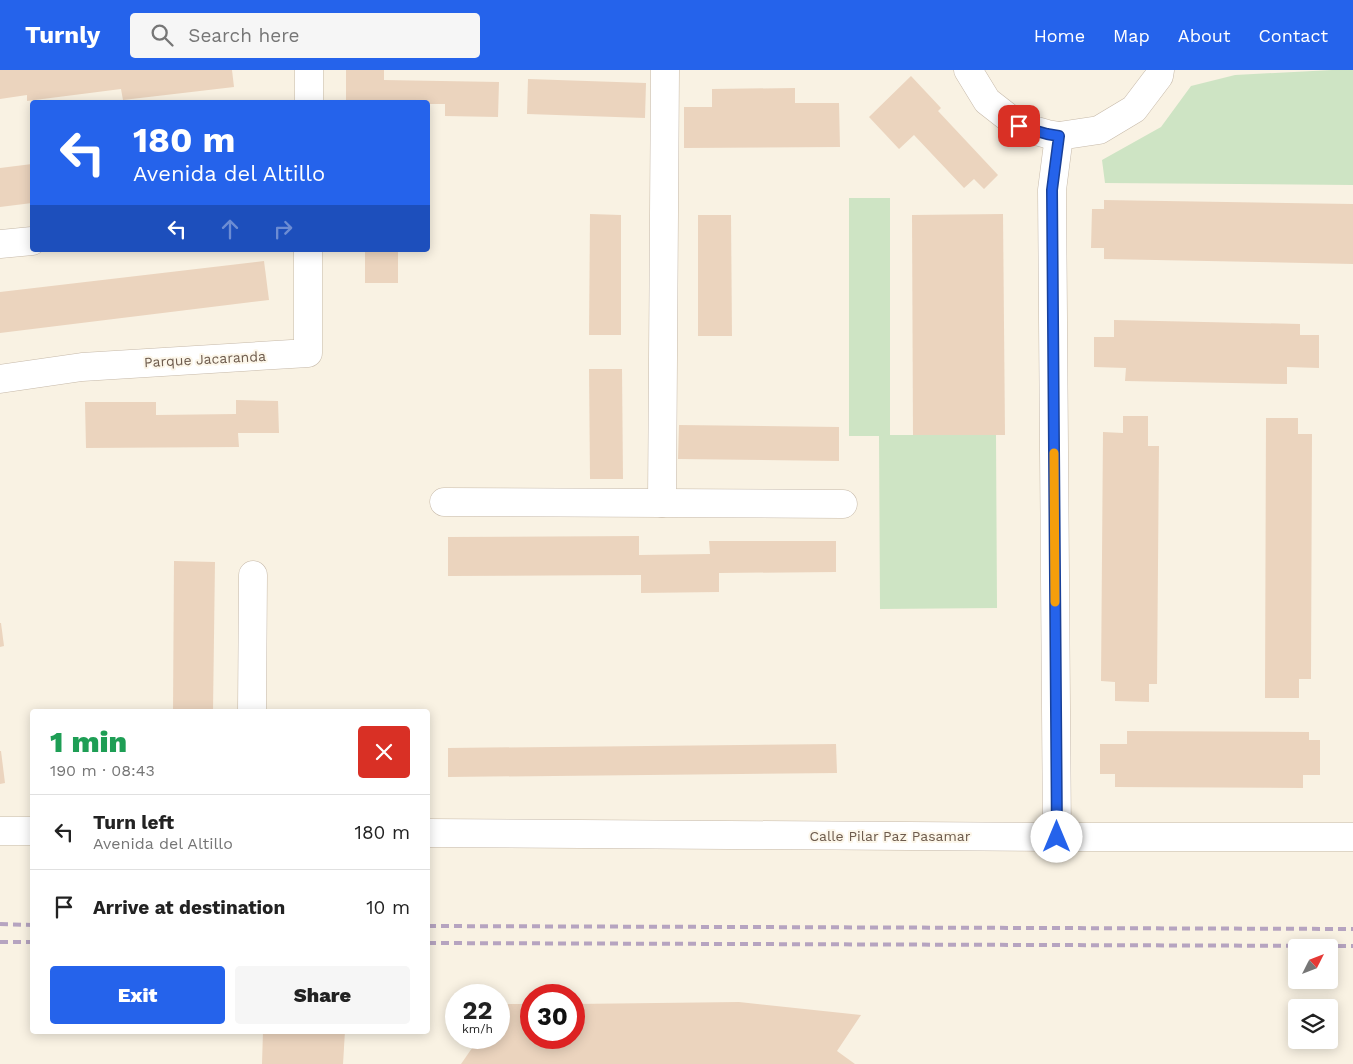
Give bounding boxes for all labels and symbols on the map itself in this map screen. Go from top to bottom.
pin [998,105,1040,147]
street label: Parque Jacaranda [144,348,266,370]
position arrow [1030,810,1082,862]
street label: Calle Pilar Paz Pasamar [809,828,971,844]
north arrow [1288,939,1338,989]
speed limit sign: 30 [520,984,585,1049]

